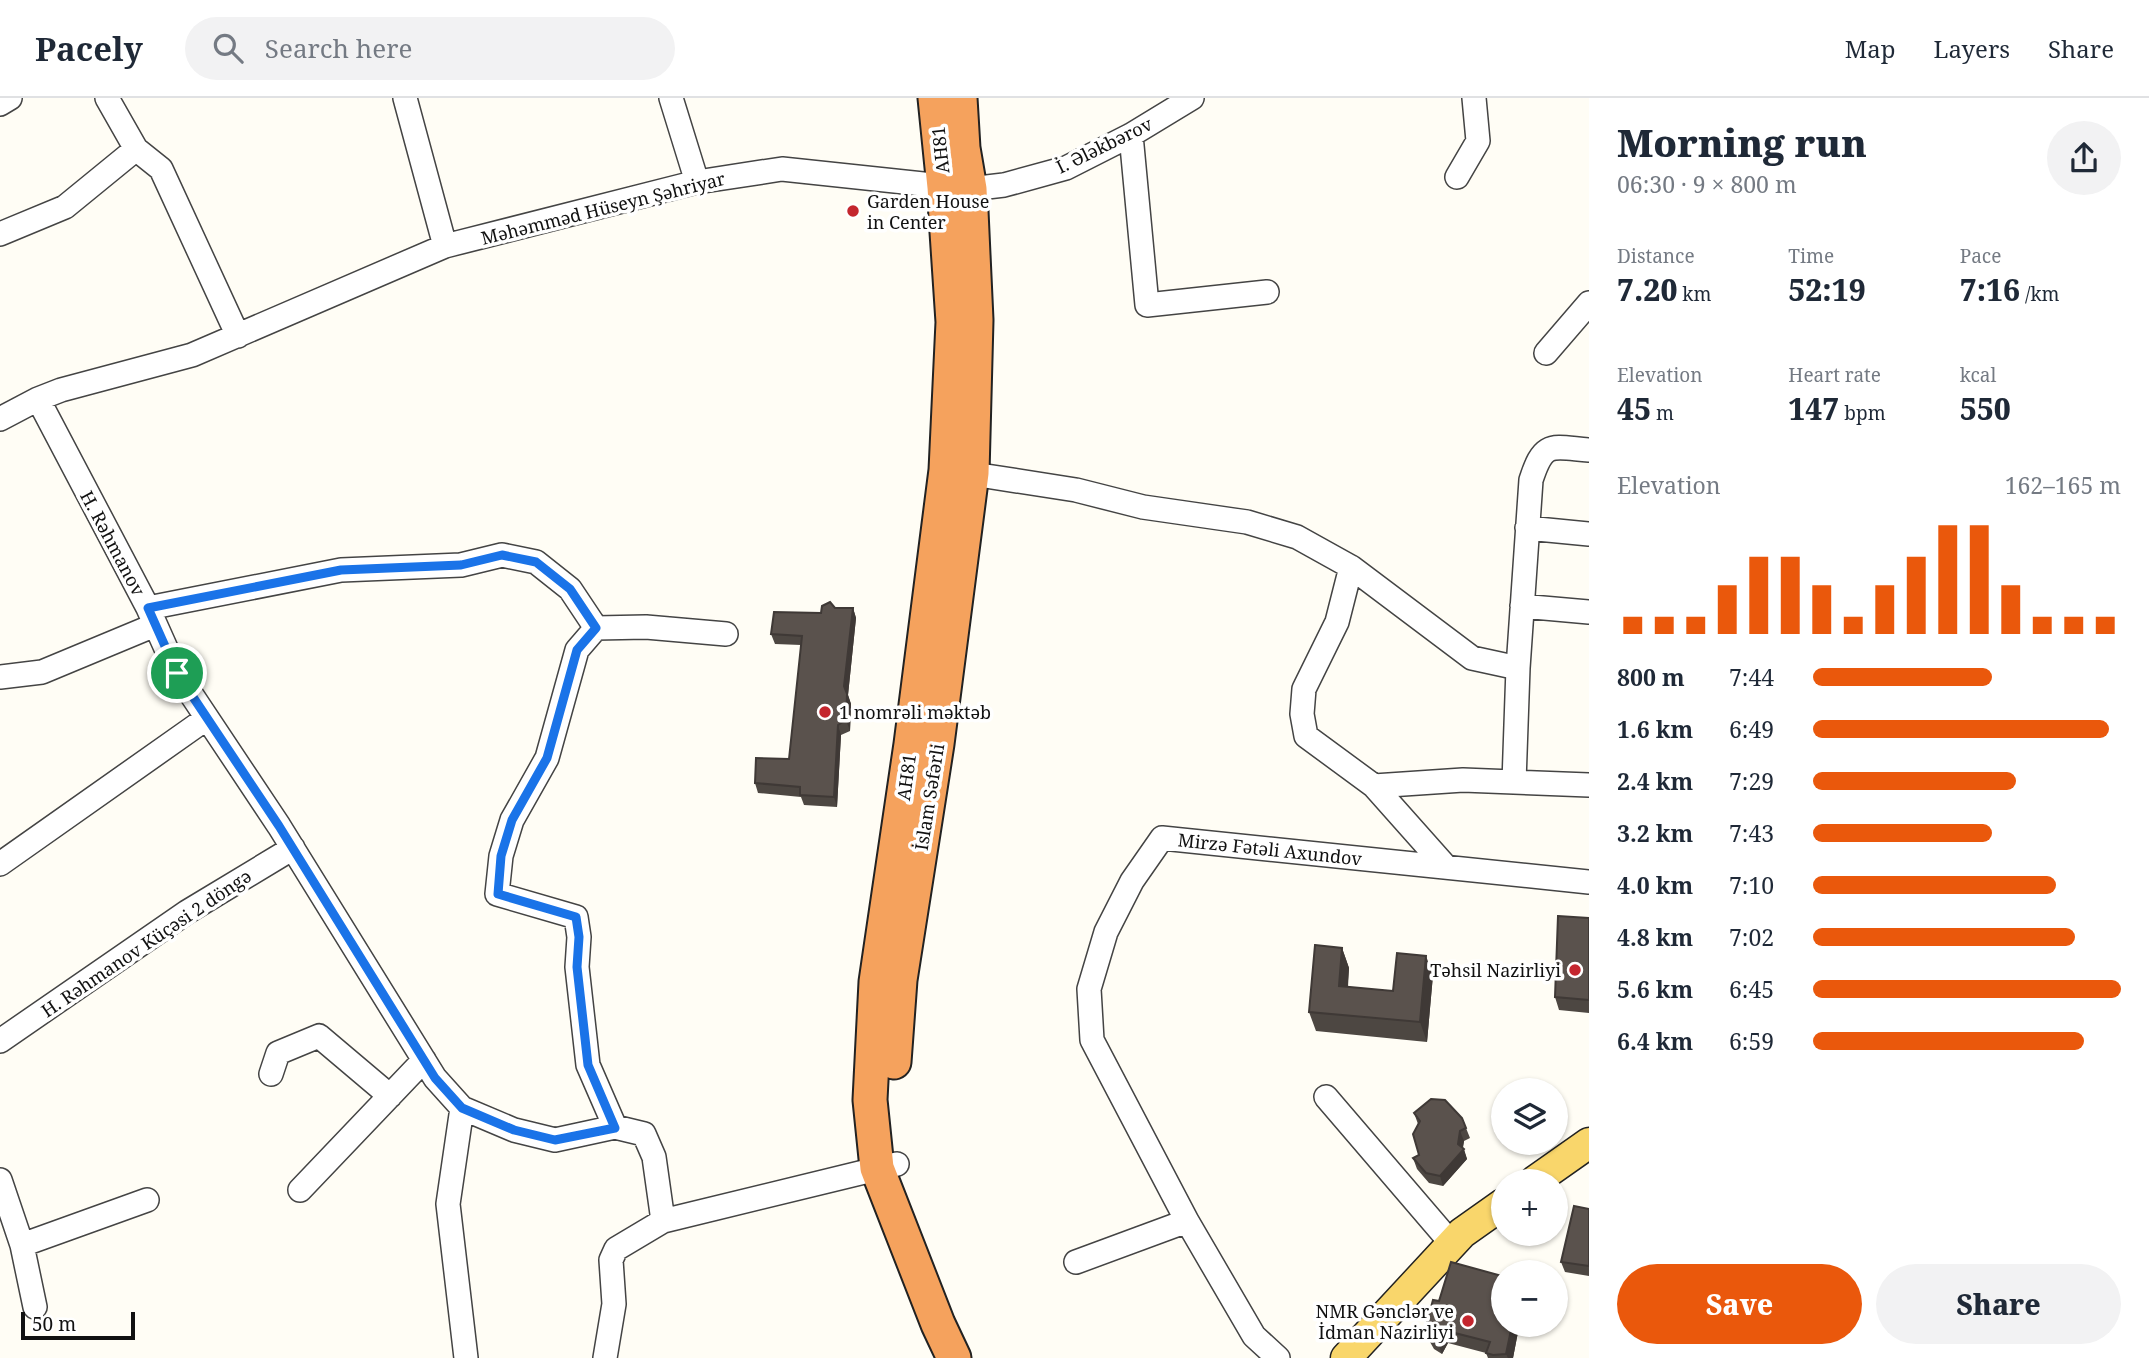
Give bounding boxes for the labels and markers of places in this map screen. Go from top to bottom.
place label: Garden House in Center [867,189,989,234]
marker: Garden House in Center [845,203,861,219]
pin [147,643,207,703]
place label: 1 nomrəli məktəb [839,700,991,724]
marker: 1 nomrəli məktəb [817,704,833,720]
place label: Təhsil Nazirliyi [1430,958,1561,982]
marker: Təhsil Nazirliyi [1567,962,1583,978]
place label: NMR Gənclər ve İdman Nazirliyi [1316,1299,1454,1344]
marker: NMR Gənclər ve İdman Nazirliyi [1460,1313,1476,1329]

